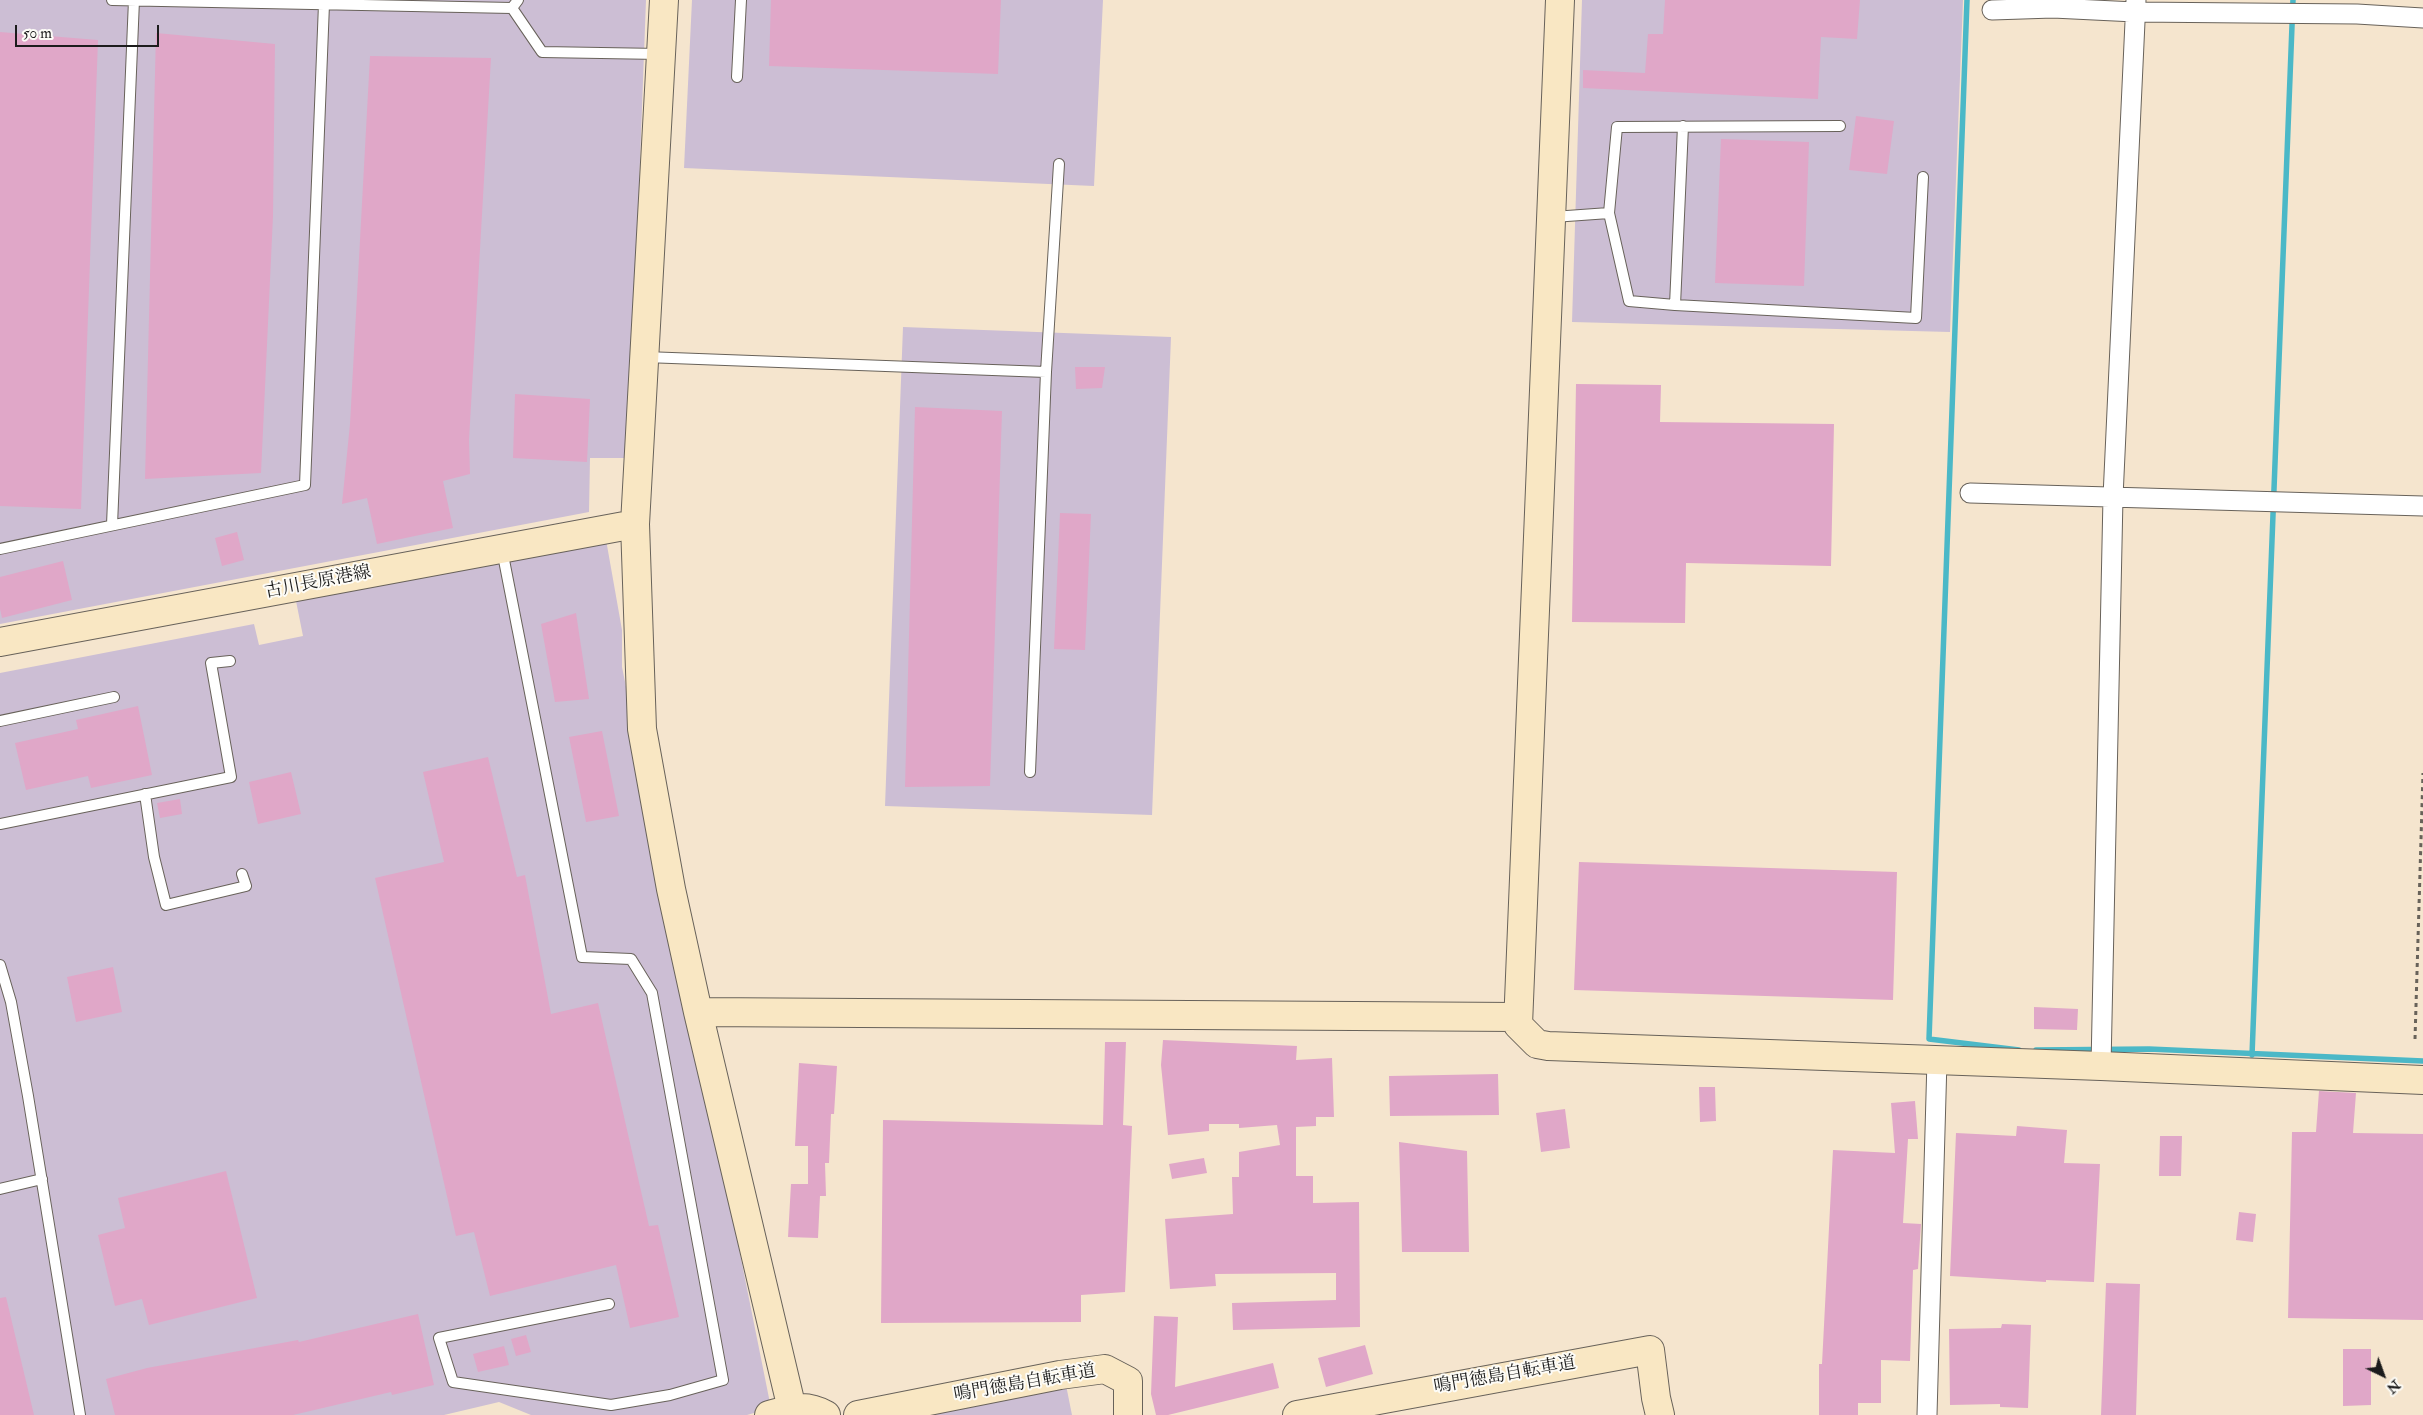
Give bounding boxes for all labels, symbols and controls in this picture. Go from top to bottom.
scale bar [18,15,161,47]
text: 50 m [23,24,52,43]
street label: 古川長原港線 [263,562,373,604]
north arrow [2358,1350,2408,1400]
street label: 鳴門徳島自転車道 [1432,1353,1578,1399]
street label: 鳴門徳島自転車道 [952,1361,1098,1407]
text: N [2383,1376,2404,1397]

